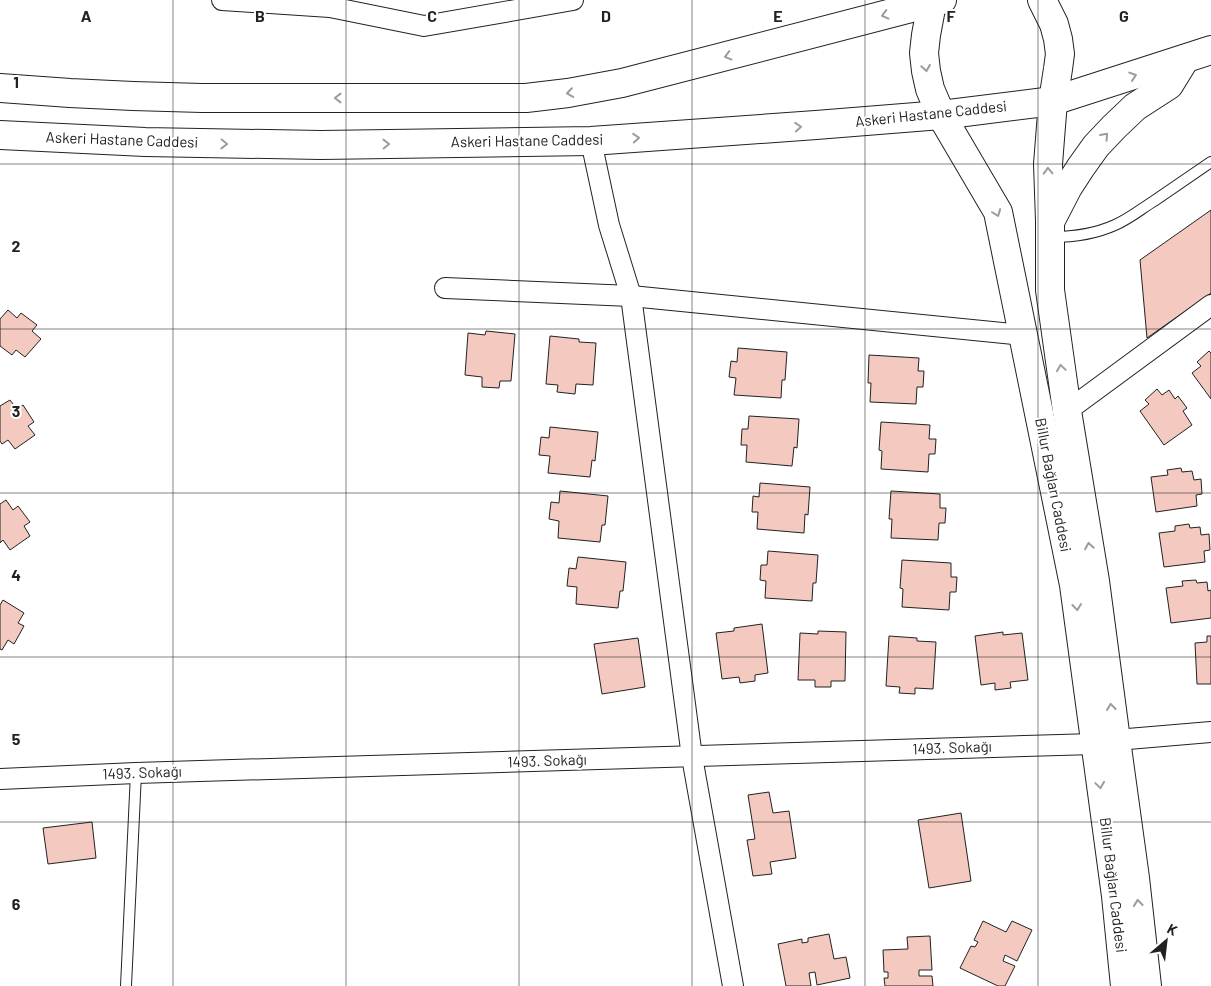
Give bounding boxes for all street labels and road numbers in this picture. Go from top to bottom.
street label: Askeri Hastane Caddesi [854,96,1008,130]
street label: Askeri Hastane Caddesi [45,127,199,151]
street label: Askeri Hastane Caddesi [451,130,603,150]
street label: Billur Bağları Caddesi [1032,416,1076,553]
street label: 1493. Sokağı [912,737,992,757]
street label: 1493. Sokağı [507,750,587,770]
street label: 1493. Sokağı [102,762,182,782]
street label: Billur Bağları Caddesi [1097,816,1131,954]

